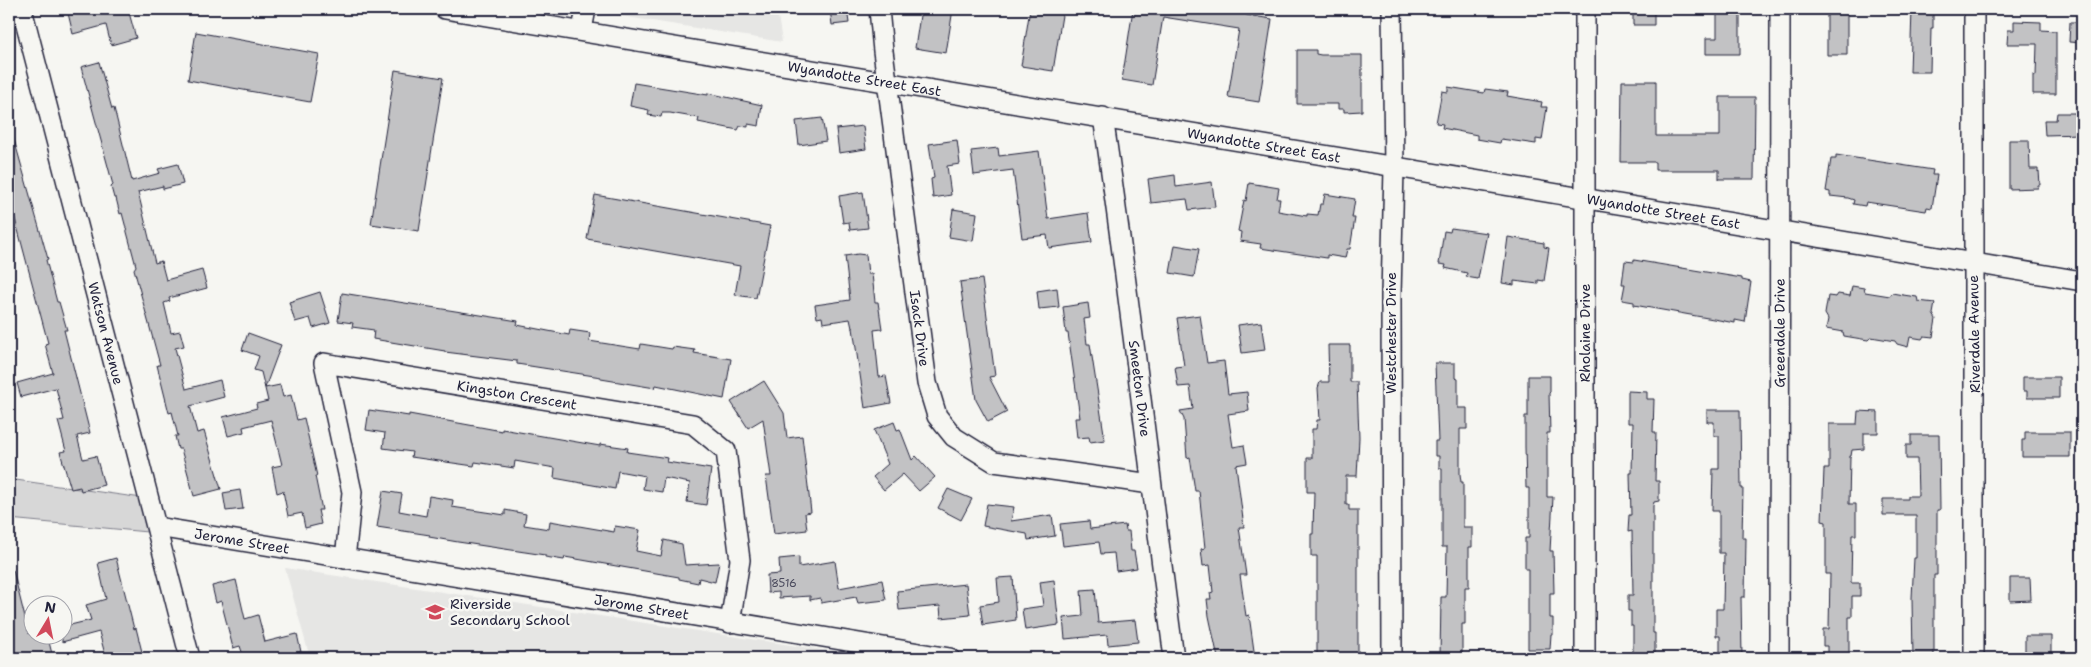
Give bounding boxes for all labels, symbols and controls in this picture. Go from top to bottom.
street label: Wyandotte Street East [786,57,943,100]
street label: Wyandotte Street East [1186,123,1342,167]
street label: Wyandotte Street East [1585,190,1742,233]
street label: Westchester Drive [1382,272,1400,394]
street label: Riverdale Avenue [1964,275,1984,393]
street label: Greendale Drive [1770,278,1789,388]
street label: Watson Avenue [84,280,128,387]
street label: Rholaine Drive [1576,284,1594,382]
street label: Isack Drive [906,289,934,368]
street label: Smeeton Drive [1125,339,1155,438]
street label: Kingston Crescent [456,376,578,414]
street label: Jerome Street [193,524,291,558]
house number: 8516 [771,576,797,591]
street label: Jerome Street [592,590,690,624]
north arrow [22,594,72,644]
place label: Riverside Secondary School [450,595,570,629]
text: N [43,597,57,617]
school or university icon: Riverside Secondary School [424,601,446,623]

